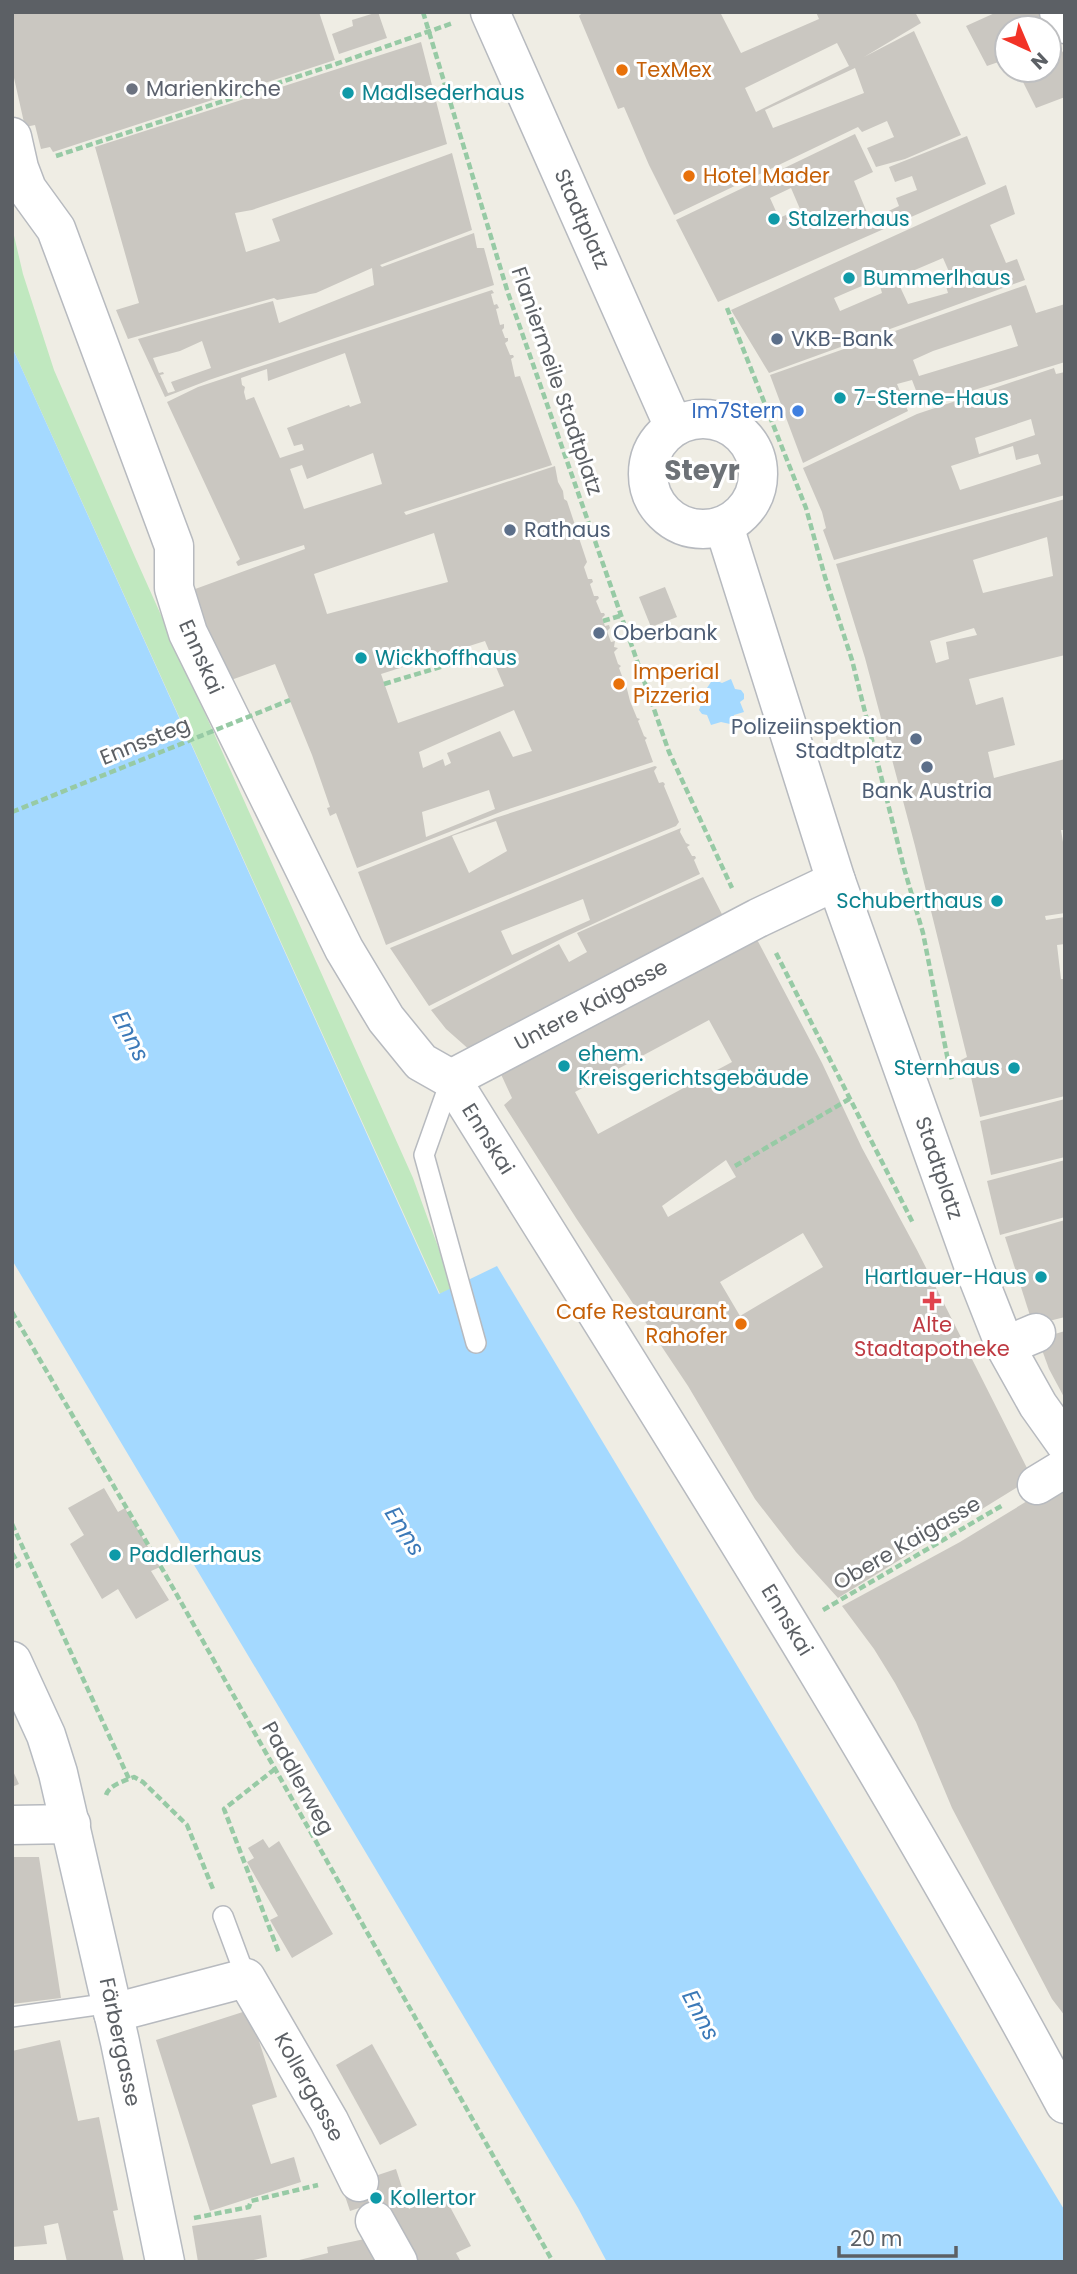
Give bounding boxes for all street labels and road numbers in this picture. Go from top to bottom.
street label: Stadtplatz [547,164,617,273]
street label: Flaniermeile Stadtplatz [505,263,610,499]
street label: Ennskai [172,615,231,699]
street label: Ennssteg [96,709,194,772]
street label: Untere Kaigasse [509,952,673,1057]
street label: Ennskai [455,1098,522,1180]
street label: Stadtplatz [908,1113,971,1223]
street label: Obere Kaigasse [828,1489,986,1596]
street label: Ennskai [755,1579,820,1661]
street label: Paddlerweg [255,1716,341,1840]
street label: Färbergasse [93,1975,148,2109]
street label: Kollergasse [268,2027,351,2147]

